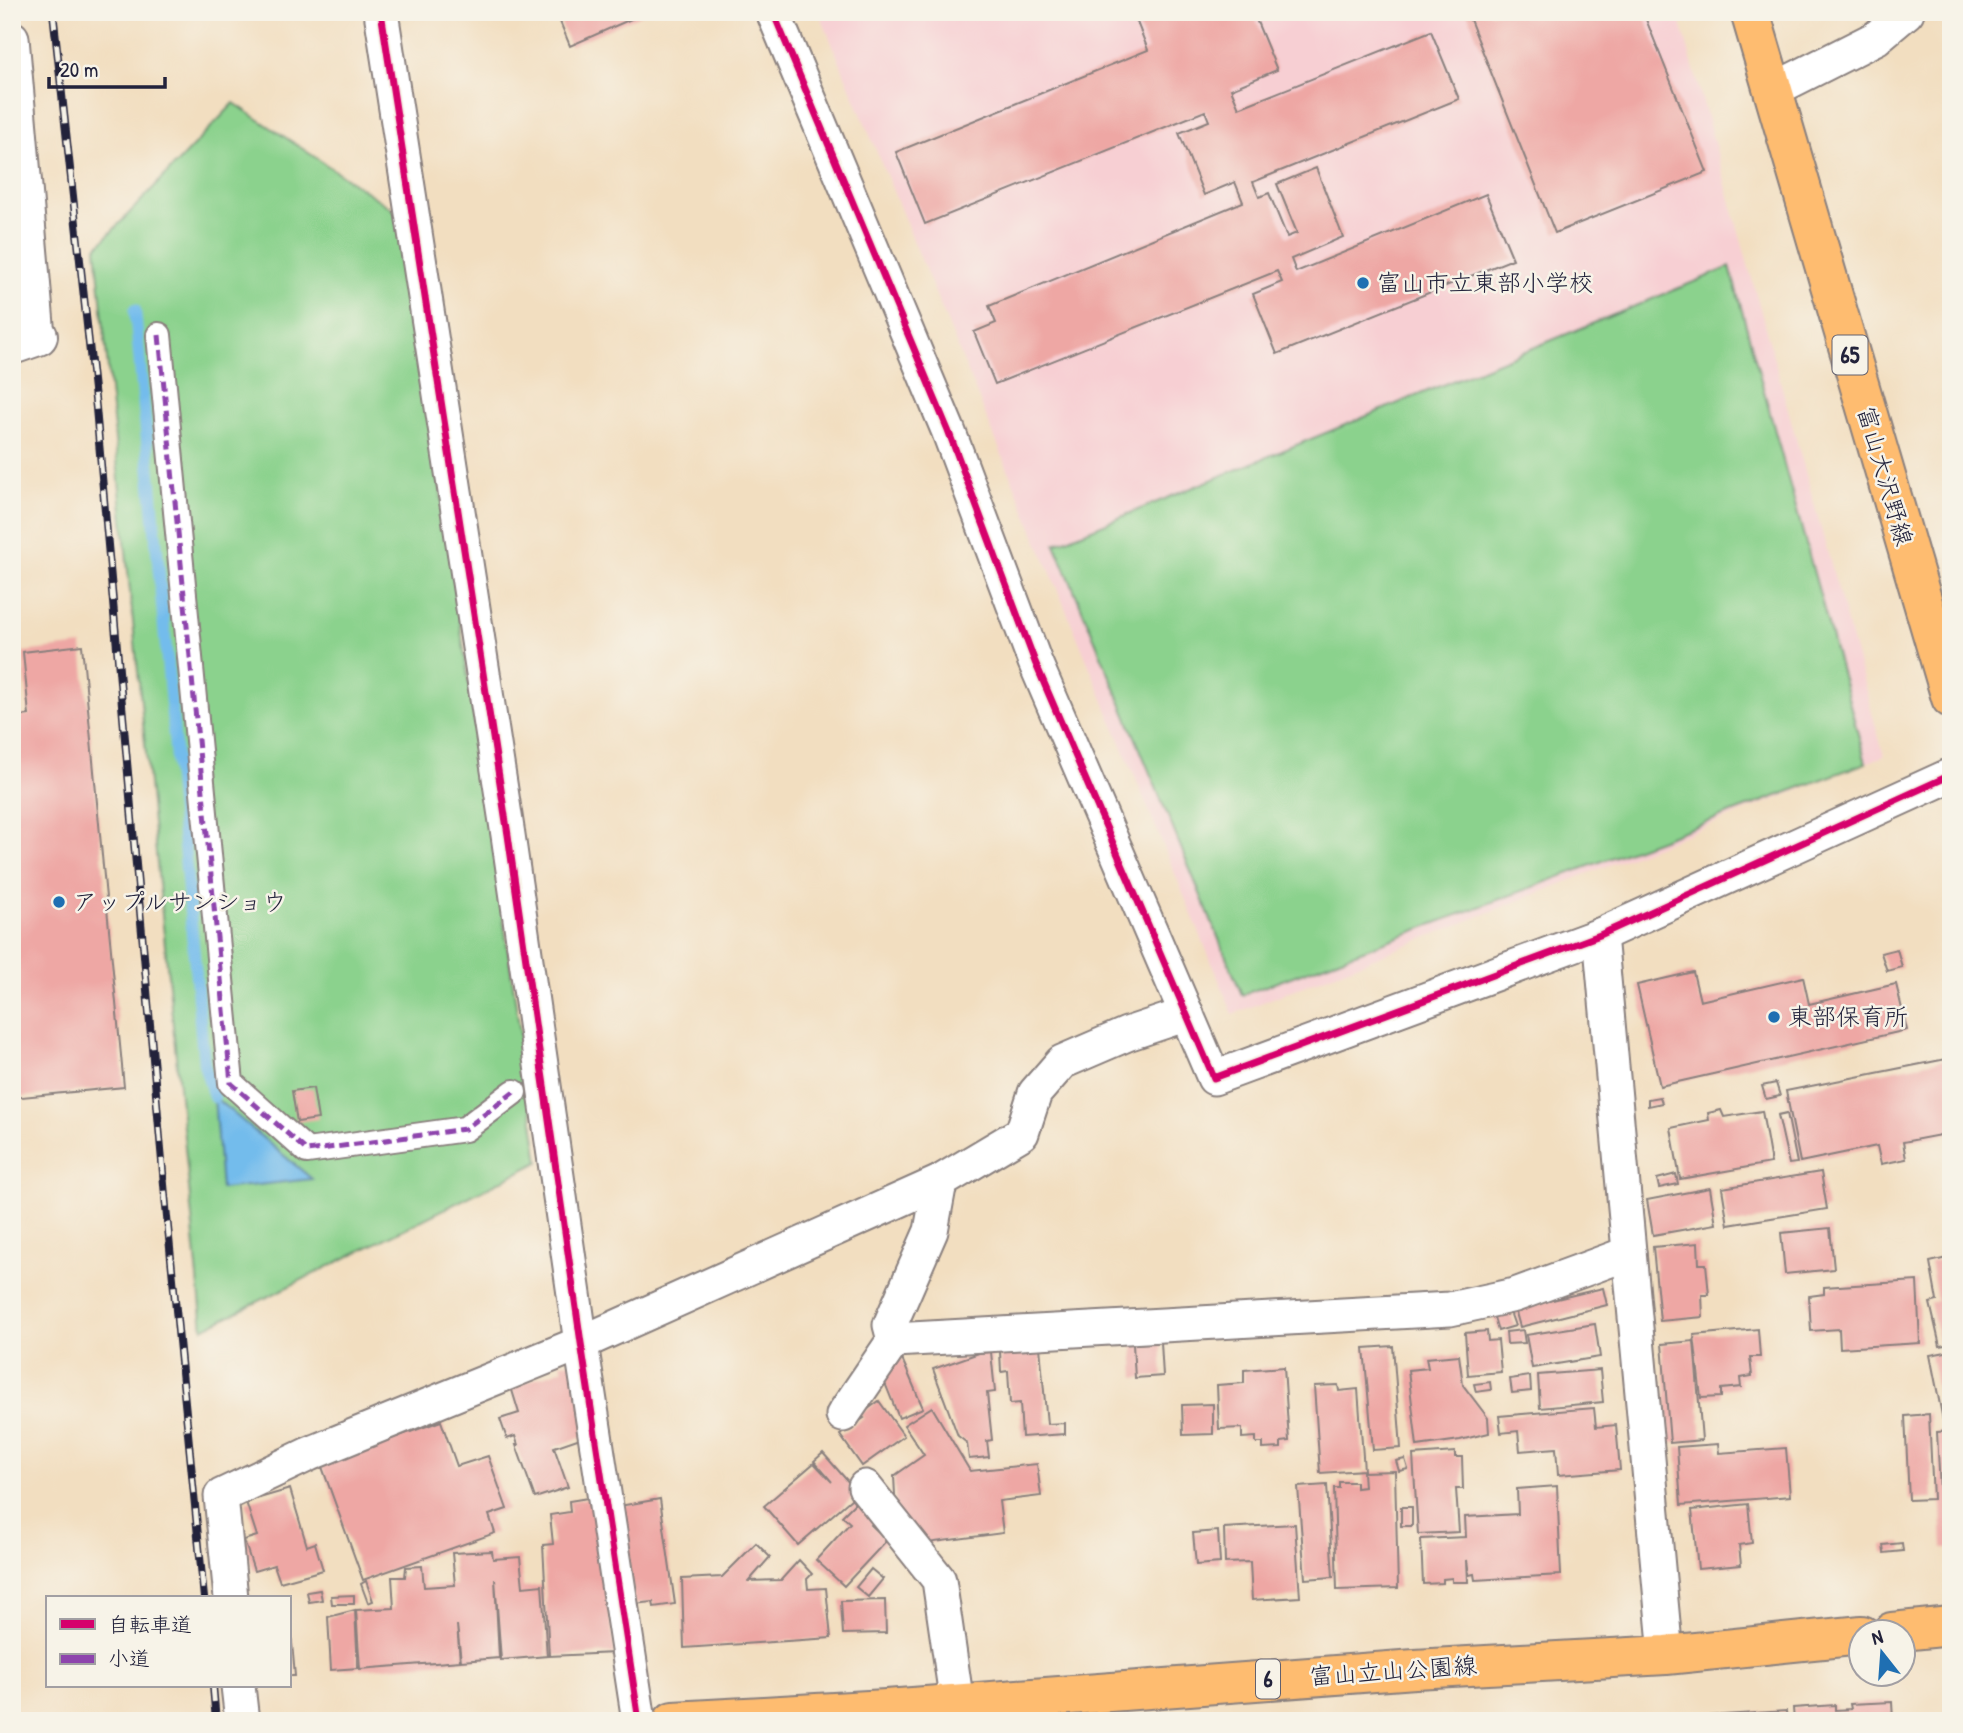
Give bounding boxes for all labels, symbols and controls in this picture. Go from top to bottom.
scale bar [49,46,164,90]
text: 20 m [60,55,98,84]
place label: 富山市立東部小学校 [1377,266,1593,298]
marker: 富山市立東部小学校 [1355,275,1371,291]
road number: 65 [1832,336,1868,374]
street label: 富山大沢野線 [1851,402,1921,549]
place label: アップルサンショウ [73,885,287,917]
marker: アップルサンショウ [51,894,67,910]
place label: 東部保育所 [1788,1000,1908,1032]
marker: 東部保育所 [1766,1009,1782,1025]
legend [46,1596,290,1688]
text: 自転車道 [108,1610,192,1639]
north arrow [1848,1618,1918,1688]
text: N [1868,1623,1886,1651]
text: 小道 [108,1644,150,1673]
street label: 富山立山公園線 [1308,1648,1478,1692]
road number: 6 [1256,1660,1280,1698]

